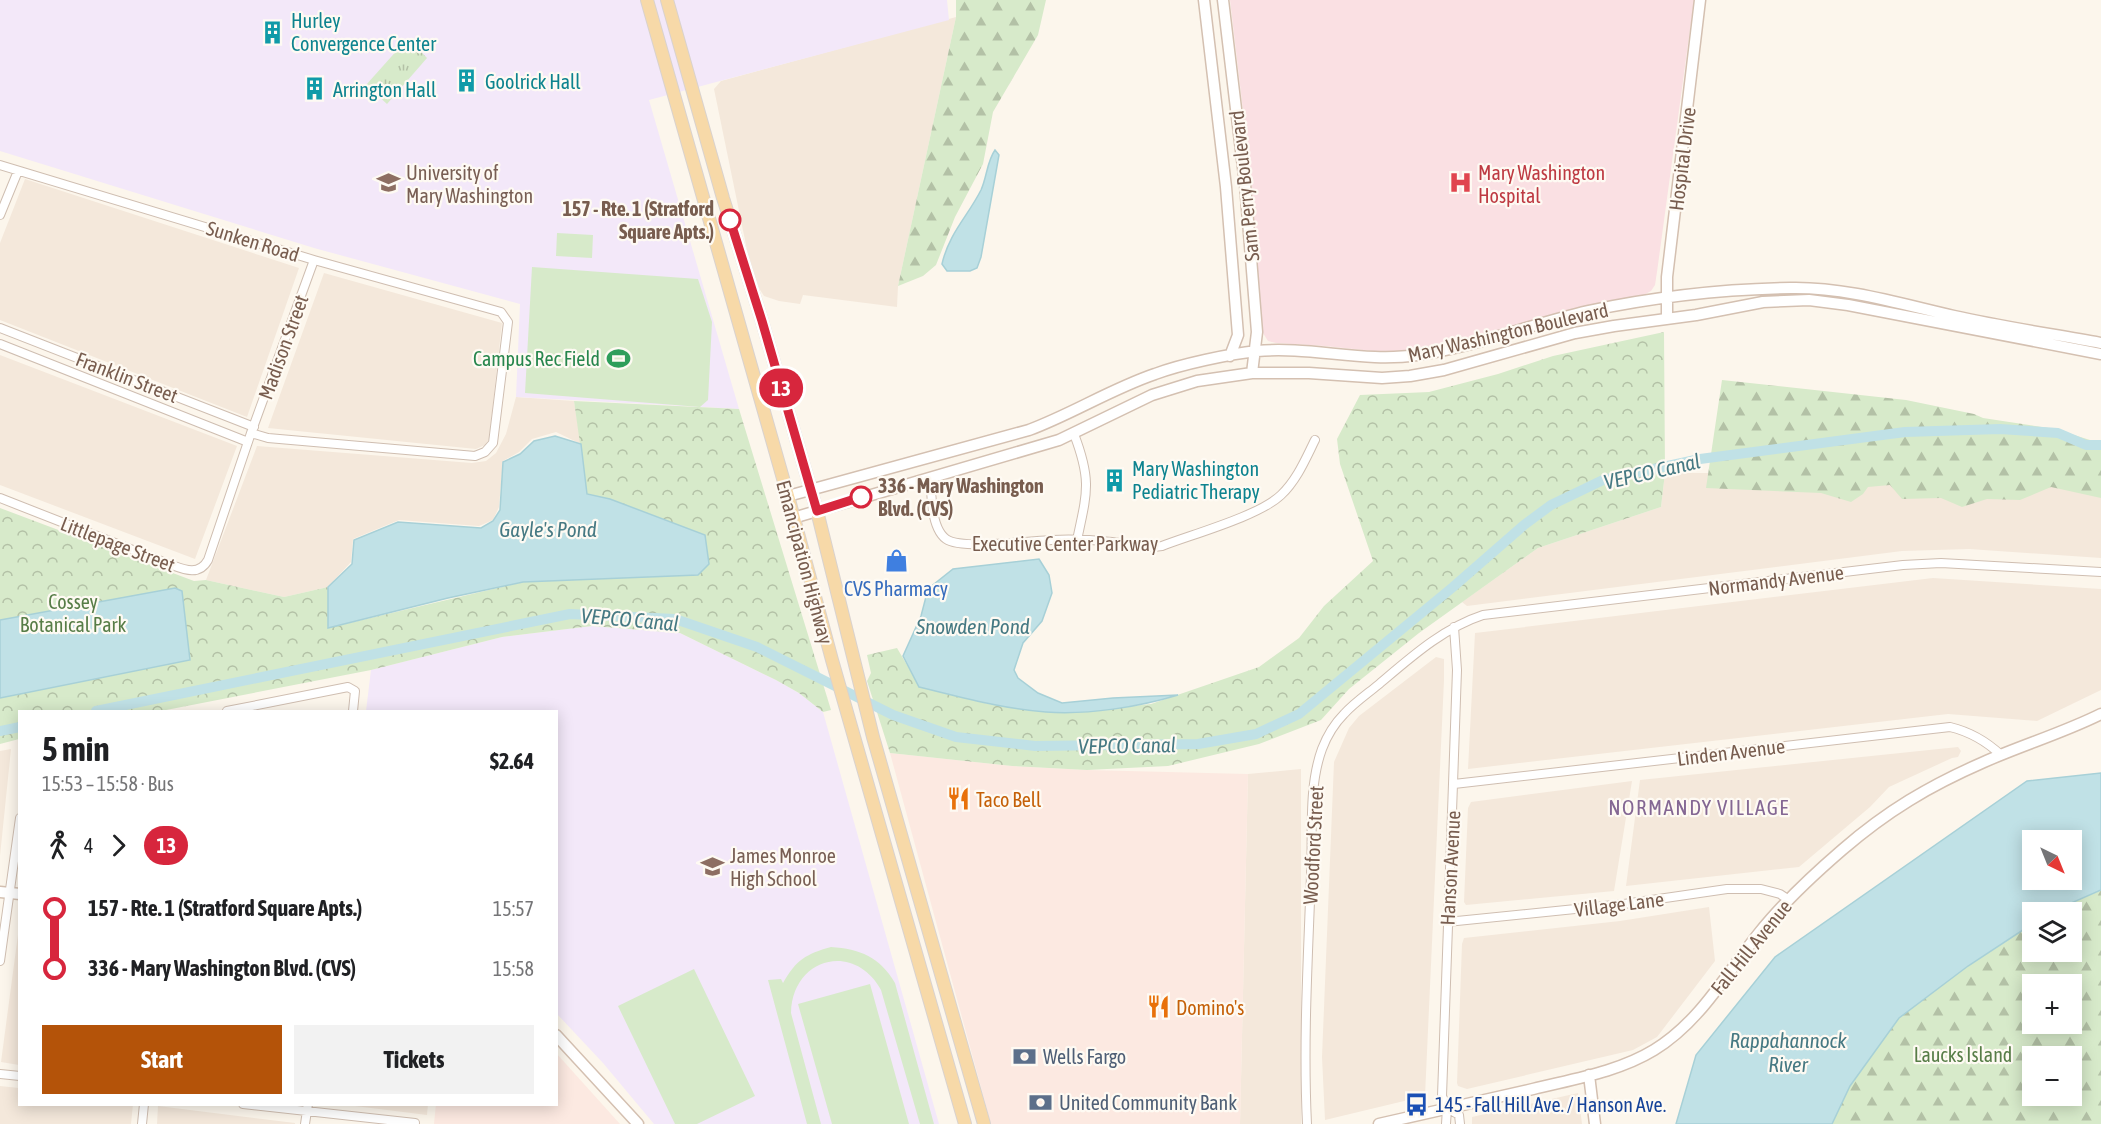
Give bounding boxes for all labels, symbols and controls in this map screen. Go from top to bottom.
place label: Hurley Convergence Center [291,9,437,55]
building icon: Hurley Convergence Center [260,19,286,45]
building icon: Goolrick Hall [454,68,480,94]
place label: Goolrick Hall [485,70,581,93]
building icon: Arrington Hall [302,76,328,102]
place label: Arrington Hall [333,78,437,101]
street label: Hospital Drive [1664,106,1700,212]
street label: Sam Perry Boulevard [1225,109,1263,263]
place label: University of Mary Washington [406,161,533,207]
place label: Mary Washington Hospital [1478,161,1605,207]
school or university icon: University of Mary Washington [375,170,401,196]
hospital icon: Mary Washington Hospital [1447,170,1473,196]
place label: 157 - Rte. 1 (Stratford Square Apts.) [562,197,714,243]
marker: 157 - Rte. 1 (Stratford Square Apts.) [719,209,741,231]
street label: Sunken Road [204,216,302,266]
street label: Madison Street [253,291,313,402]
street label: Mary Washington Boulevard [1405,298,1611,366]
sports icon: Campus Rec Field [605,345,631,371]
street label: Franklin Street [73,347,181,407]
place label: Campus Rec Field [473,347,600,370]
line badge: 13 [754,368,808,408]
text: 13 [771,376,791,400]
water label: VEPCO Canal [1601,448,1703,494]
place label: Mary Washington Pediatric Therapy [1132,457,1260,503]
building icon: Mary Washington Pediatric Therapy [1101,467,1127,493]
place label: 336 - Mary Washington Blvd. (CVS) [878,474,1044,520]
street label: Emancipation Highway [772,478,838,646]
marker: 336 - Mary Washington Blvd. (CVS) [850,486,872,508]
street label: Littlepage Street [58,512,179,576]
water label: Gayle's Pond [499,517,597,541]
street label: Executive Center Parkway [972,532,1158,555]
shop icon: CVS Pharmacy [883,548,909,574]
street label: Normandy Avenue [1707,560,1845,600]
place label: CVS Pharmacy [844,577,948,600]
park label: Cossey Botanical Park [20,590,126,636]
water label: VEPCO Canal [580,603,680,635]
water label: Snowden Pond [915,614,1030,638]
text: 5 min [42,730,109,768]
water label: VEPCO Canal [1078,732,1176,758]
street label: Linden Avenue [1676,734,1786,770]
text: $2.64 [490,748,534,774]
text: 15:53 – 15:58 · Bus [42,772,174,795]
street label: Woodford Street [1298,785,1328,905]
restaurant icon: Taco Bell [945,786,971,812]
place label: Taco Bell [976,788,1042,811]
district label: NORMANDY VILLAGE [1608,795,1790,819]
street label: Hanson Avenue [1436,810,1464,926]
icon: walk [42,829,75,862]
icon: forward [102,829,135,862]
north arrow [2022,830,2082,890]
map controls [2022,830,2082,1106]
text: 13 [156,833,176,857]
text: 4 [84,834,93,857]
place label: James Monroe High School [730,844,836,890]
school or university icon: James Monroe High School [699,853,725,879]
street label: Village Lane [1573,887,1665,921]
text: 157 - Rte. 1 (Stratford Square Apts.) [88,895,362,921]
street label: Fall Hill Avenue [1706,895,1796,999]
text: 15:57 [493,897,534,920]
button: layers [2022,902,2082,962]
text: 336 - Mary Washington Blvd. (CVS) [88,955,356,981]
text: 15:58 [493,957,534,980]
button: + [2022,974,2082,1034]
restaurant icon: Domino's [1145,994,1171,1020]
place label: Domino's [1176,996,1244,1019]
button: Start [42,1025,282,1094]
button: Tickets [294,1025,534,1094]
water label: Rappahannock River [1729,1028,1847,1076]
bank icon: Wells Fargo [1012,1043,1038,1069]
park label: Laucks Island [1914,1043,2012,1066]
place label: Wells Fargo [1043,1045,1126,1068]
button: − [2022,1046,2082,1106]
bank icon: United Community Bank [1028,1089,1054,1115]
place label: United Community Bank [1059,1091,1237,1114]
bus stop icon: 145 - Fall Hill Ave. / Hanson Ave. [1404,1091,1430,1117]
place label: 145 - Fall Hill Ave. / Hanson Ave. [1435,1093,1666,1116]

